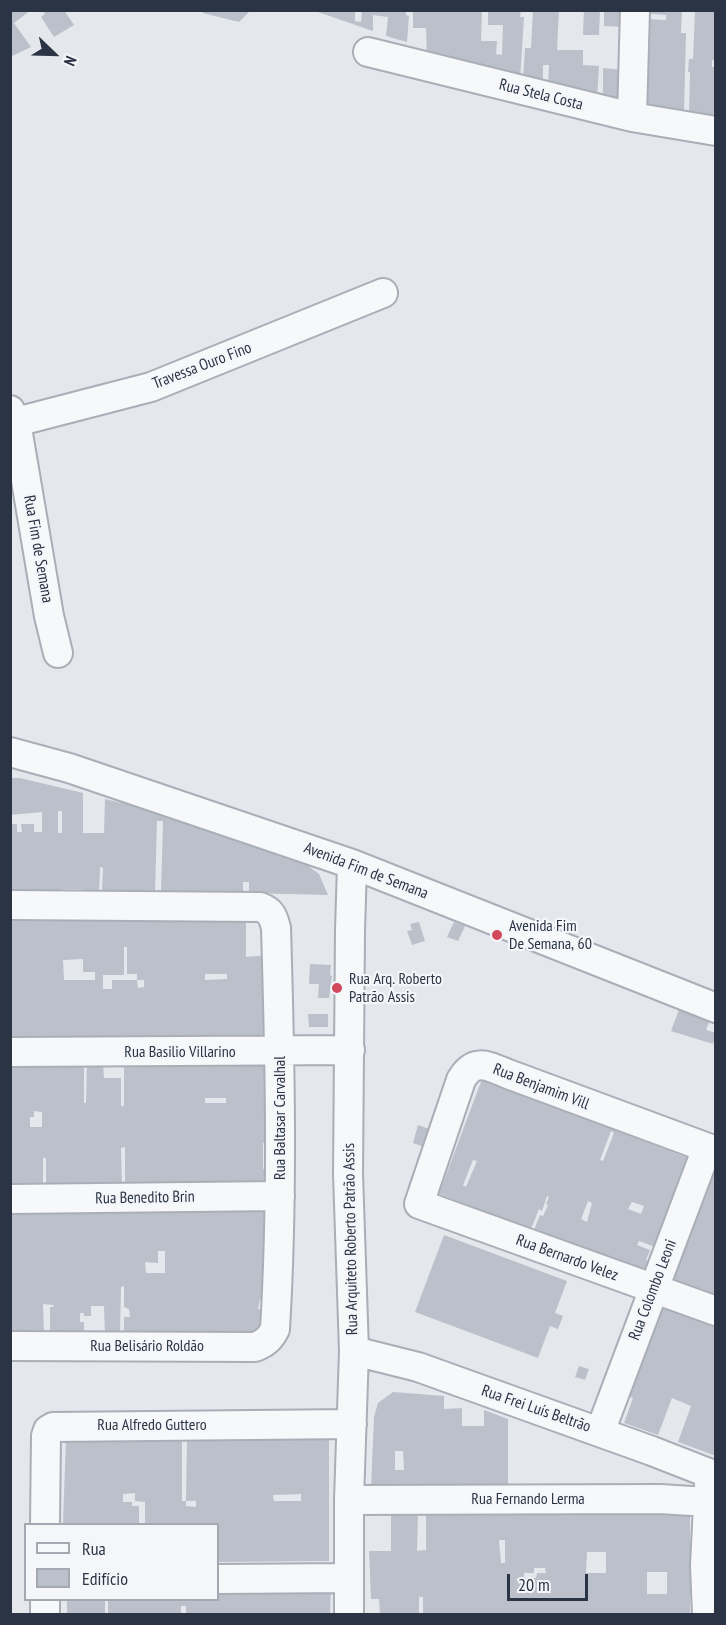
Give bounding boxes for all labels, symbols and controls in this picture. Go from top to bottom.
north arrow [24,24,84,84]
text: N [60,53,81,69]
street label: Rua Stela Costa [497,75,585,115]
street label: Travessa Ouro Fino [150,338,254,394]
street label: Rua Fim de Semana [19,494,57,604]
street label: Avenida Fim de Semana [301,838,431,904]
place label: Avenida Fim De Semana, 60 [509,916,592,954]
marker: Avenida Fim De Semana, 60 [490,928,504,942]
place label: Rua Arq. Roberto Patrão Assis [349,969,442,1007]
marker: Rua Arq. Roberto Patrão Assis [330,981,344,995]
street label: Rua Basilio Villarino [124,1042,236,1062]
street label: Rua Baltasar Carvalhal [270,1056,290,1180]
street label: Rua Benjamim Vill [490,1060,592,1114]
street label: Rua Arquiteto Roberto Patrão Assis [340,1143,362,1335]
street label: Rua Benedito Brin [95,1188,195,1208]
street label: Rua Bernardo Velez [513,1231,621,1285]
street label: Rua Colombo Leoni [625,1237,681,1343]
street label: Rua Belisário Roldão [90,1336,204,1356]
street label: Rua Frei Luís Beltrão [479,1381,593,1437]
street label: Rua Alfredo Guttero [97,1415,207,1435]
street label: Rua Fernando Lerma [471,1489,585,1509]
legend [24,1523,219,1601]
text: Rua [82,1537,106,1560]
scale bar [510,1562,591,1600]
text: Edifício [82,1567,128,1590]
text: 20 m [518,1573,550,1596]

